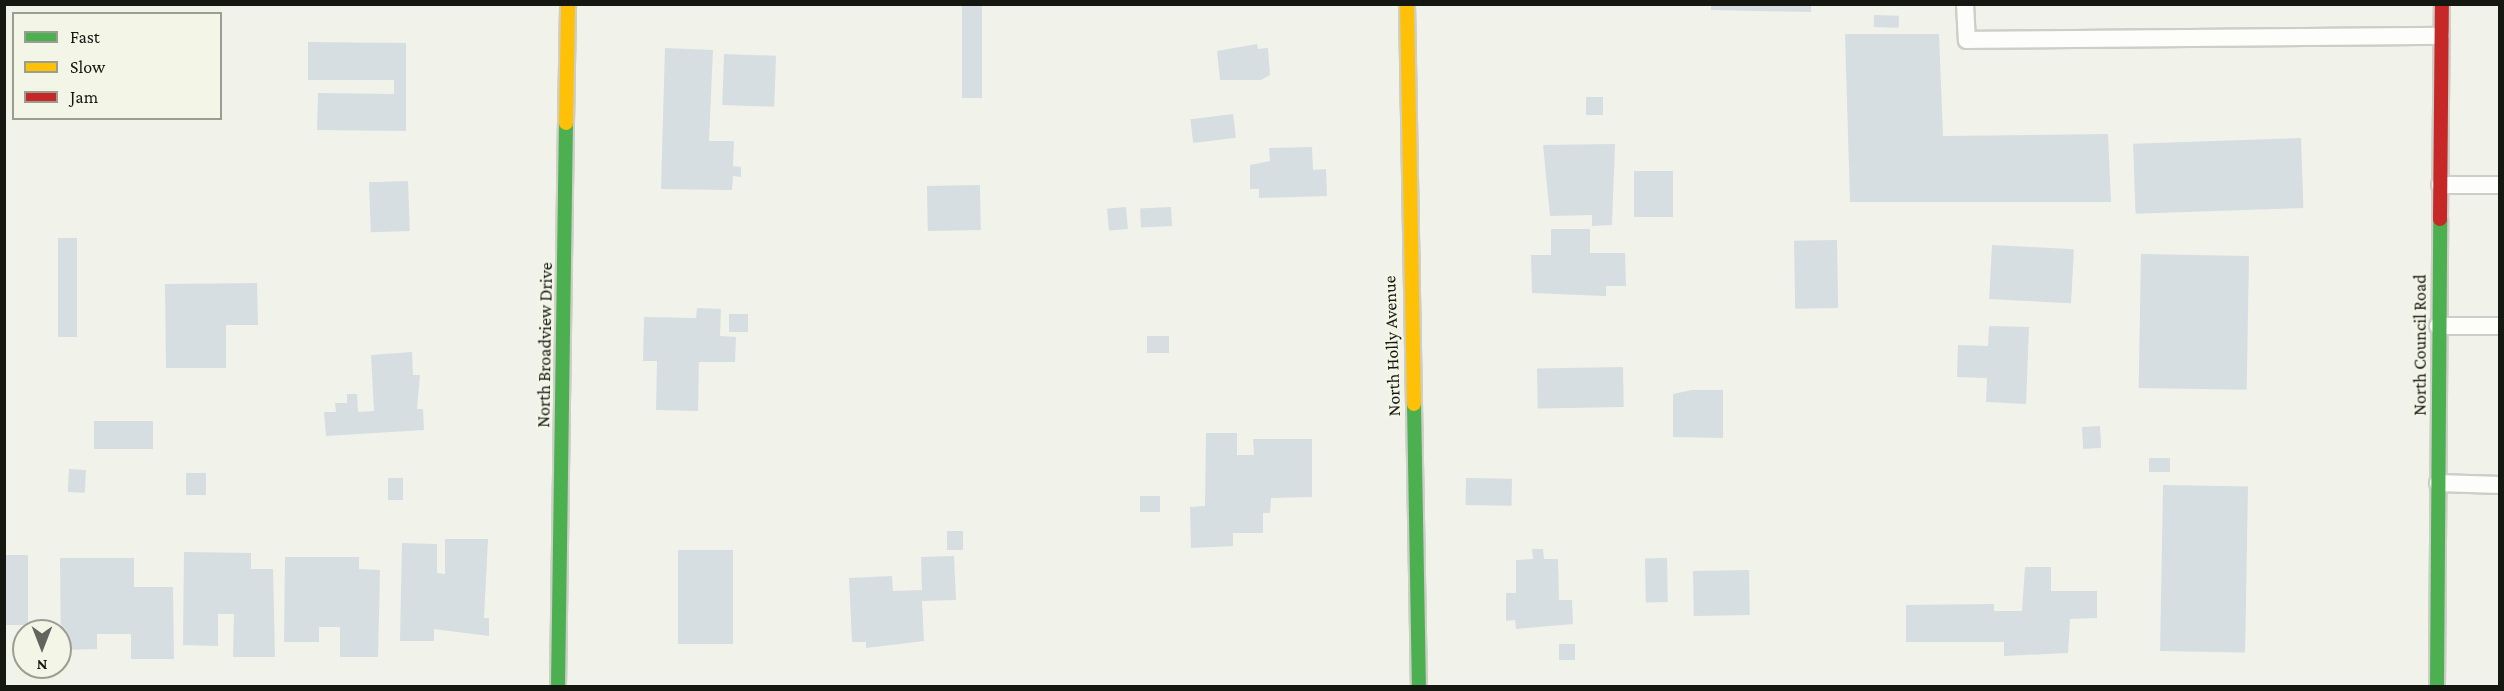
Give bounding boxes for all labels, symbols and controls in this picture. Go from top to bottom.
legend [12,12,222,120]
text: Fast [70,27,100,47]
text: Slow [70,57,105,77]
text: Jam [70,87,98,107]
street label: North Broadview Drive [533,262,557,428]
street label: North Council Road [2409,274,2431,416]
street label: North Holly Avenue [1379,275,1405,417]
north arrow [12,619,72,679]
text: N [37,657,47,674]

